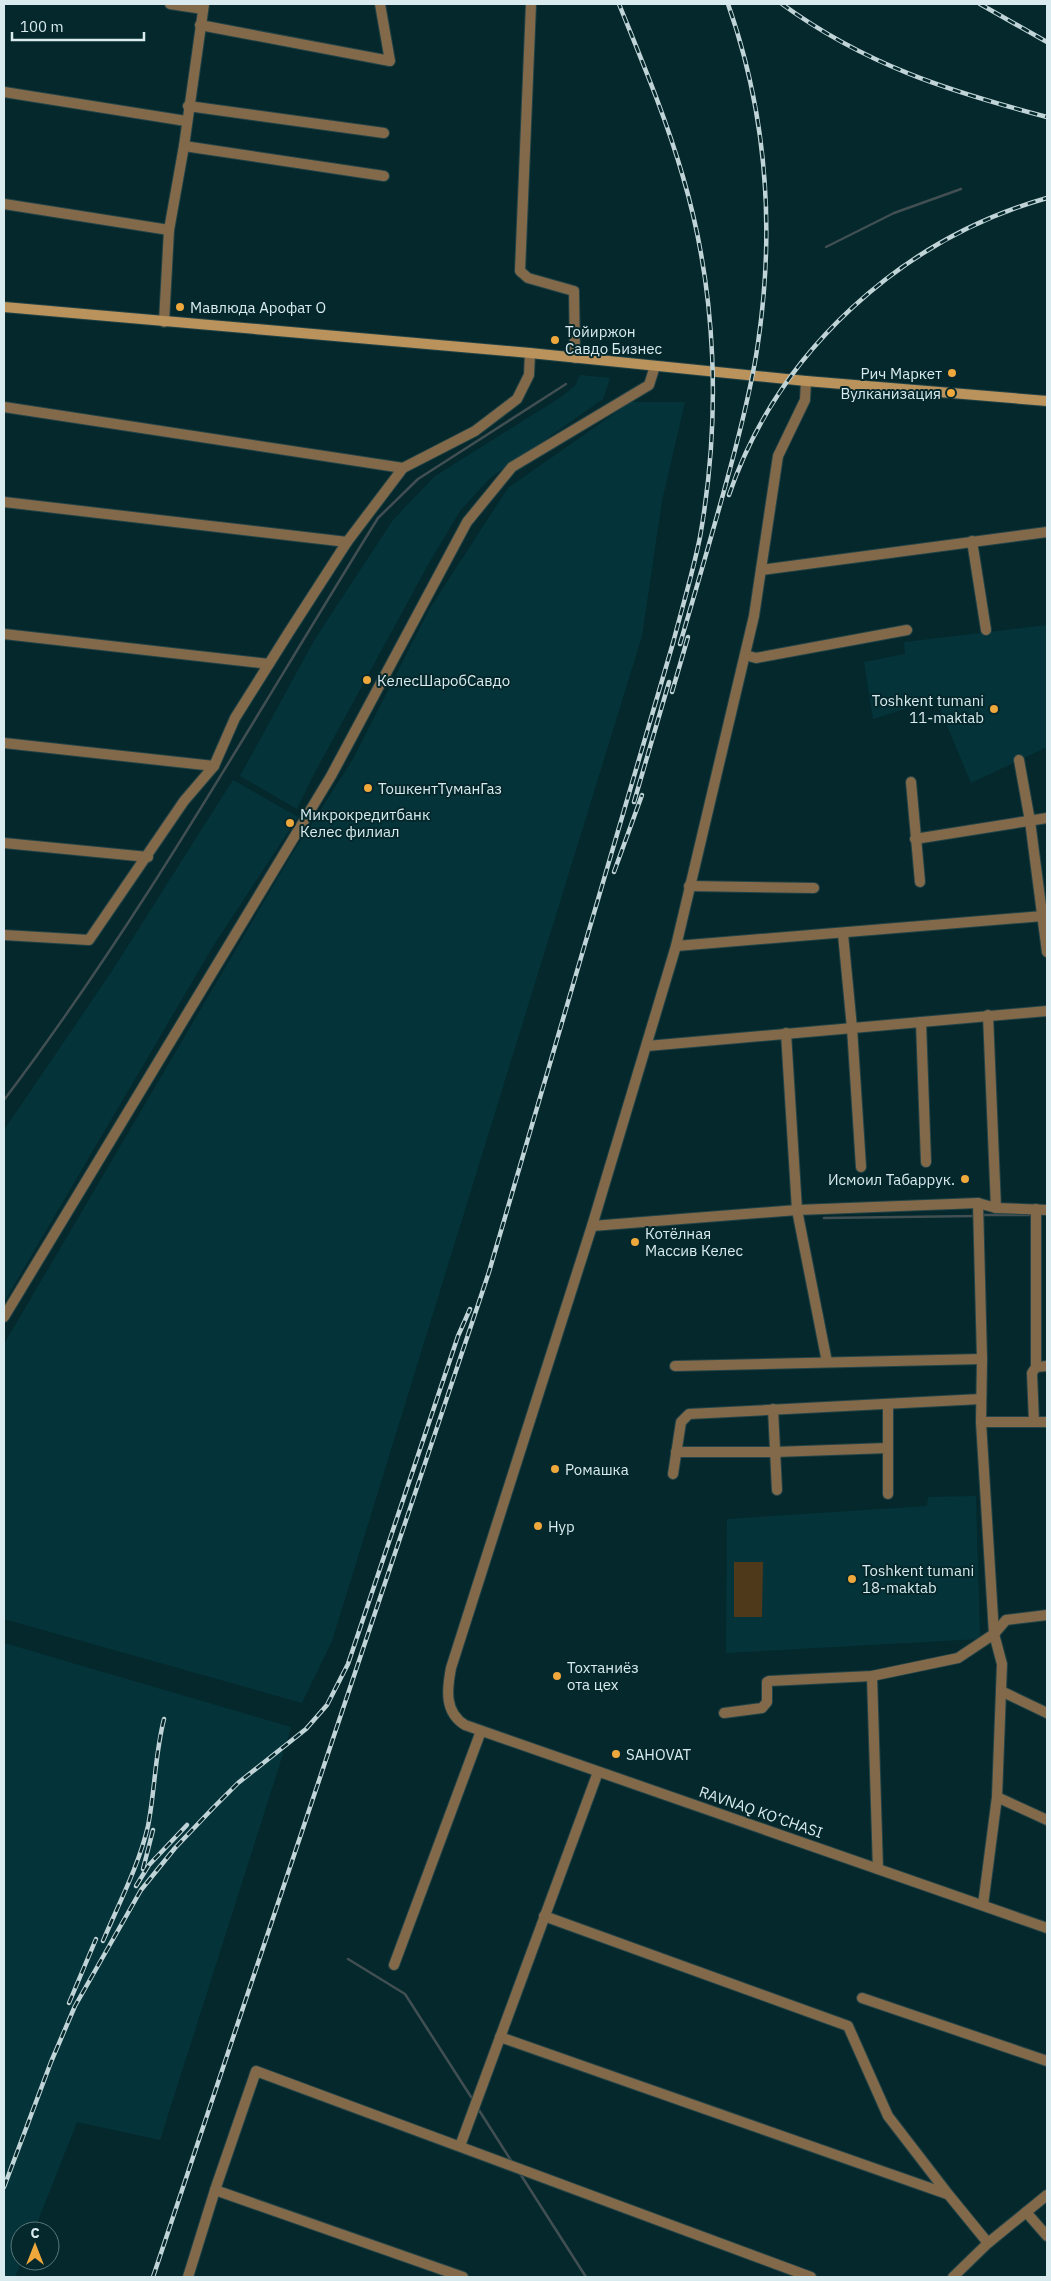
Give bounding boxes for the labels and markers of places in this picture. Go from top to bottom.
place label: Мавлюда Арофат О [190,298,326,317]
marker: Мавлюда Арофат О [174,301,186,313]
place label: Тойиржон Савдо Бизнес [565,322,663,358]
marker: Тойиржон Савдо Бизнес [549,334,561,346]
place label: Рич Маркет [860,364,942,383]
marker: Рич Маркет [946,367,958,379]
place label: Вулканизация [841,384,941,403]
marker: Вулканизация [945,387,957,399]
place label: КелесШаробСавдо [377,671,510,690]
marker: КелесШаробСавдо [361,674,373,686]
place label: Toshkent tumani 11-maktab [872,691,984,727]
marker: Toshkent tumani 11-maktab [988,703,1000,715]
place label: ТошкентТуманГаз [378,779,502,798]
marker: ТошкентТуманГаз [362,782,374,794]
place label: Микрокредитбанк Келес филиал [300,805,430,841]
marker: Микрокредитбанк Келес филиал [284,817,296,829]
place label: Исмоил Табаррук. [828,1170,955,1189]
marker: Исмоил Табаррук. [959,1173,971,1185]
place label: Котёлная Массив Келес [645,1224,743,1260]
marker: Котёлная Массив Келес [629,1236,641,1248]
place label: Ромашка [565,1460,629,1479]
marker: Ромашка [549,1463,561,1475]
place label: Нур [548,1517,575,1536]
marker: Нур [532,1520,544,1532]
place label: Toshkent tumani 18-maktab [862,1561,974,1597]
marker: Toshkent tumani 18-maktab [846,1573,858,1585]
place label: Тохтаниёз ота цех [567,1658,639,1694]
marker: Тохтаниёз ота цех [551,1670,563,1682]
place label: SAHOVAT [626,1745,692,1764]
marker: SAHOVAT [610,1748,622,1760]

